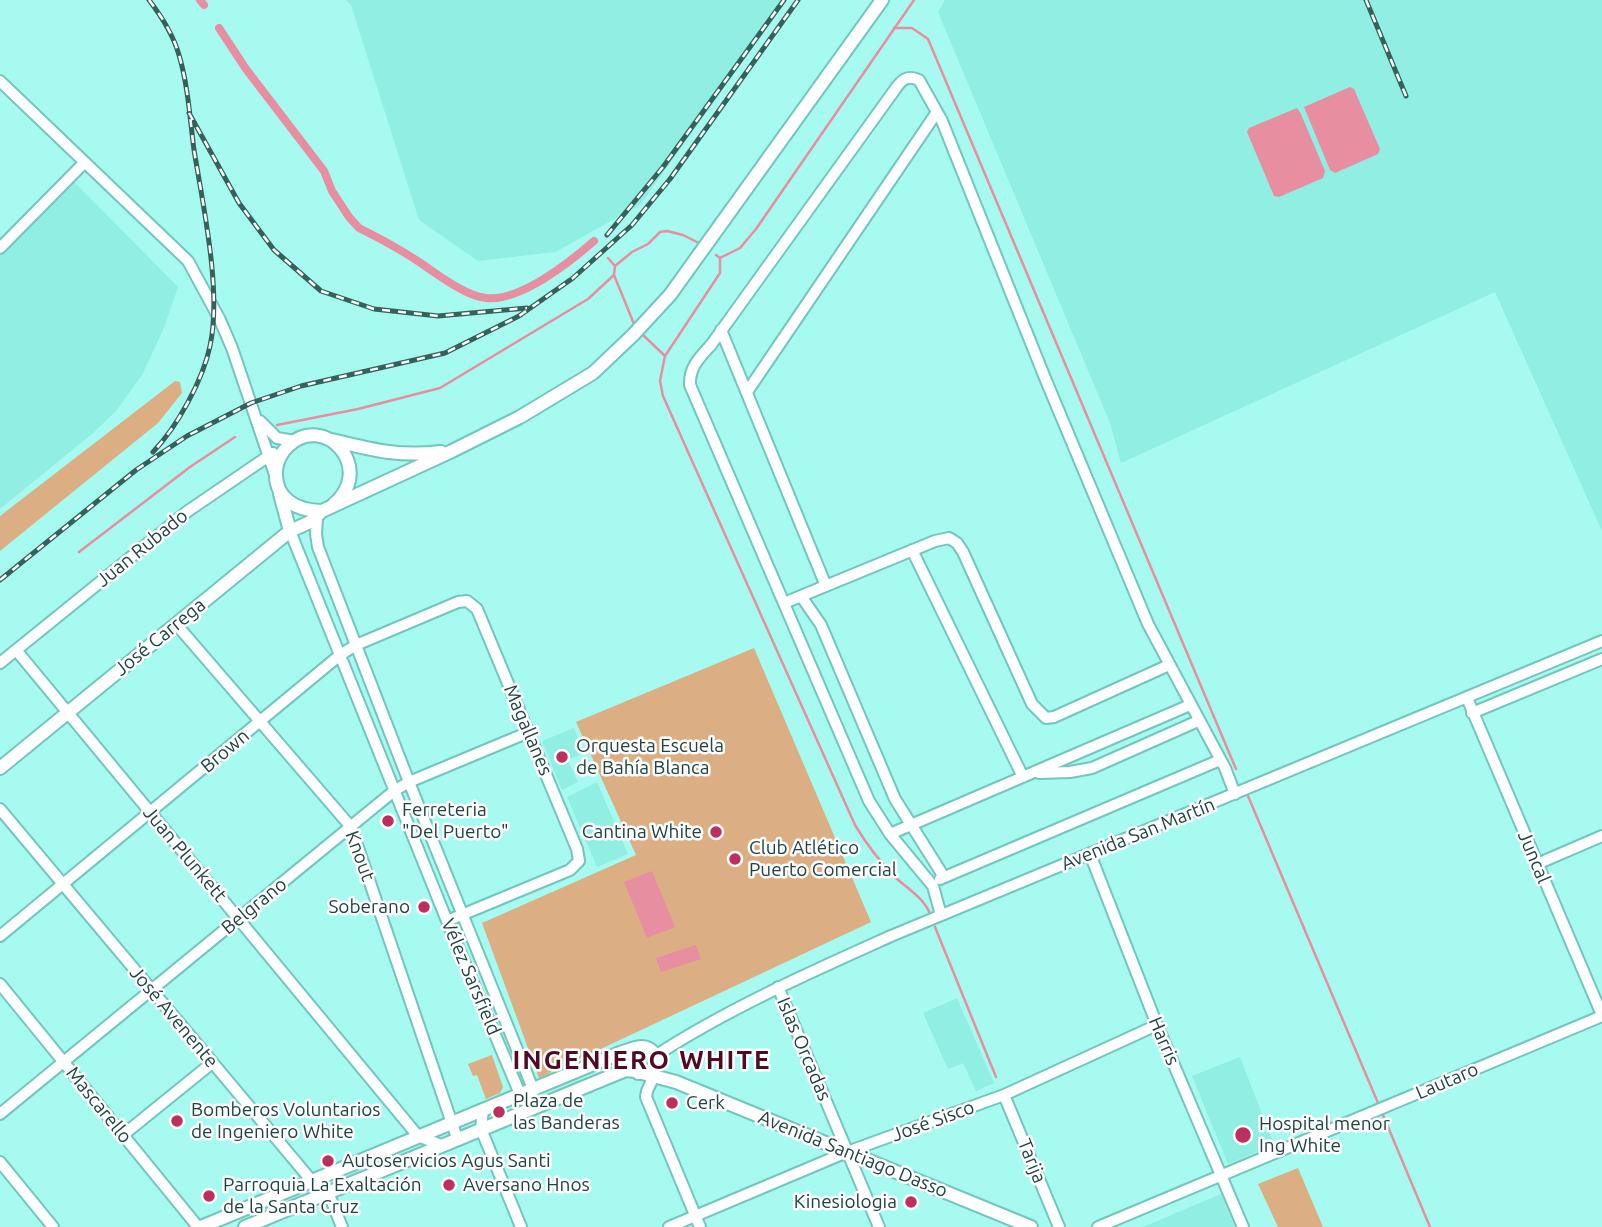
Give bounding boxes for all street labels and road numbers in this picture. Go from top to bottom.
street label: Juan Rubado [92,504,192,592]
street label: José Carrega [110,593,210,681]
street label: Magallanes [499,681,557,779]
street label: Brown [196,724,254,778]
street label: Avenida San Martín [1058,793,1218,875]
street label: Juan Plunkett [138,802,232,906]
street label: Juncal [1513,827,1555,887]
street label: Knout [340,828,380,884]
street label: Belgrano [217,873,291,939]
street label: Vélez Sarsfield [436,915,506,1039]
street label: José Avenente [125,962,223,1072]
street label: Islas Orcadas [772,994,836,1104]
street label: Harris [1144,1013,1184,1069]
street label: Lautaro [1412,1058,1482,1104]
street label: Mascarello [61,1062,137,1148]
street label: José Sisco [889,1096,977,1146]
street label: Avenida Santiago Dasso [755,1106,951,1202]
street label: Tarija [1013,1136,1051,1186]

